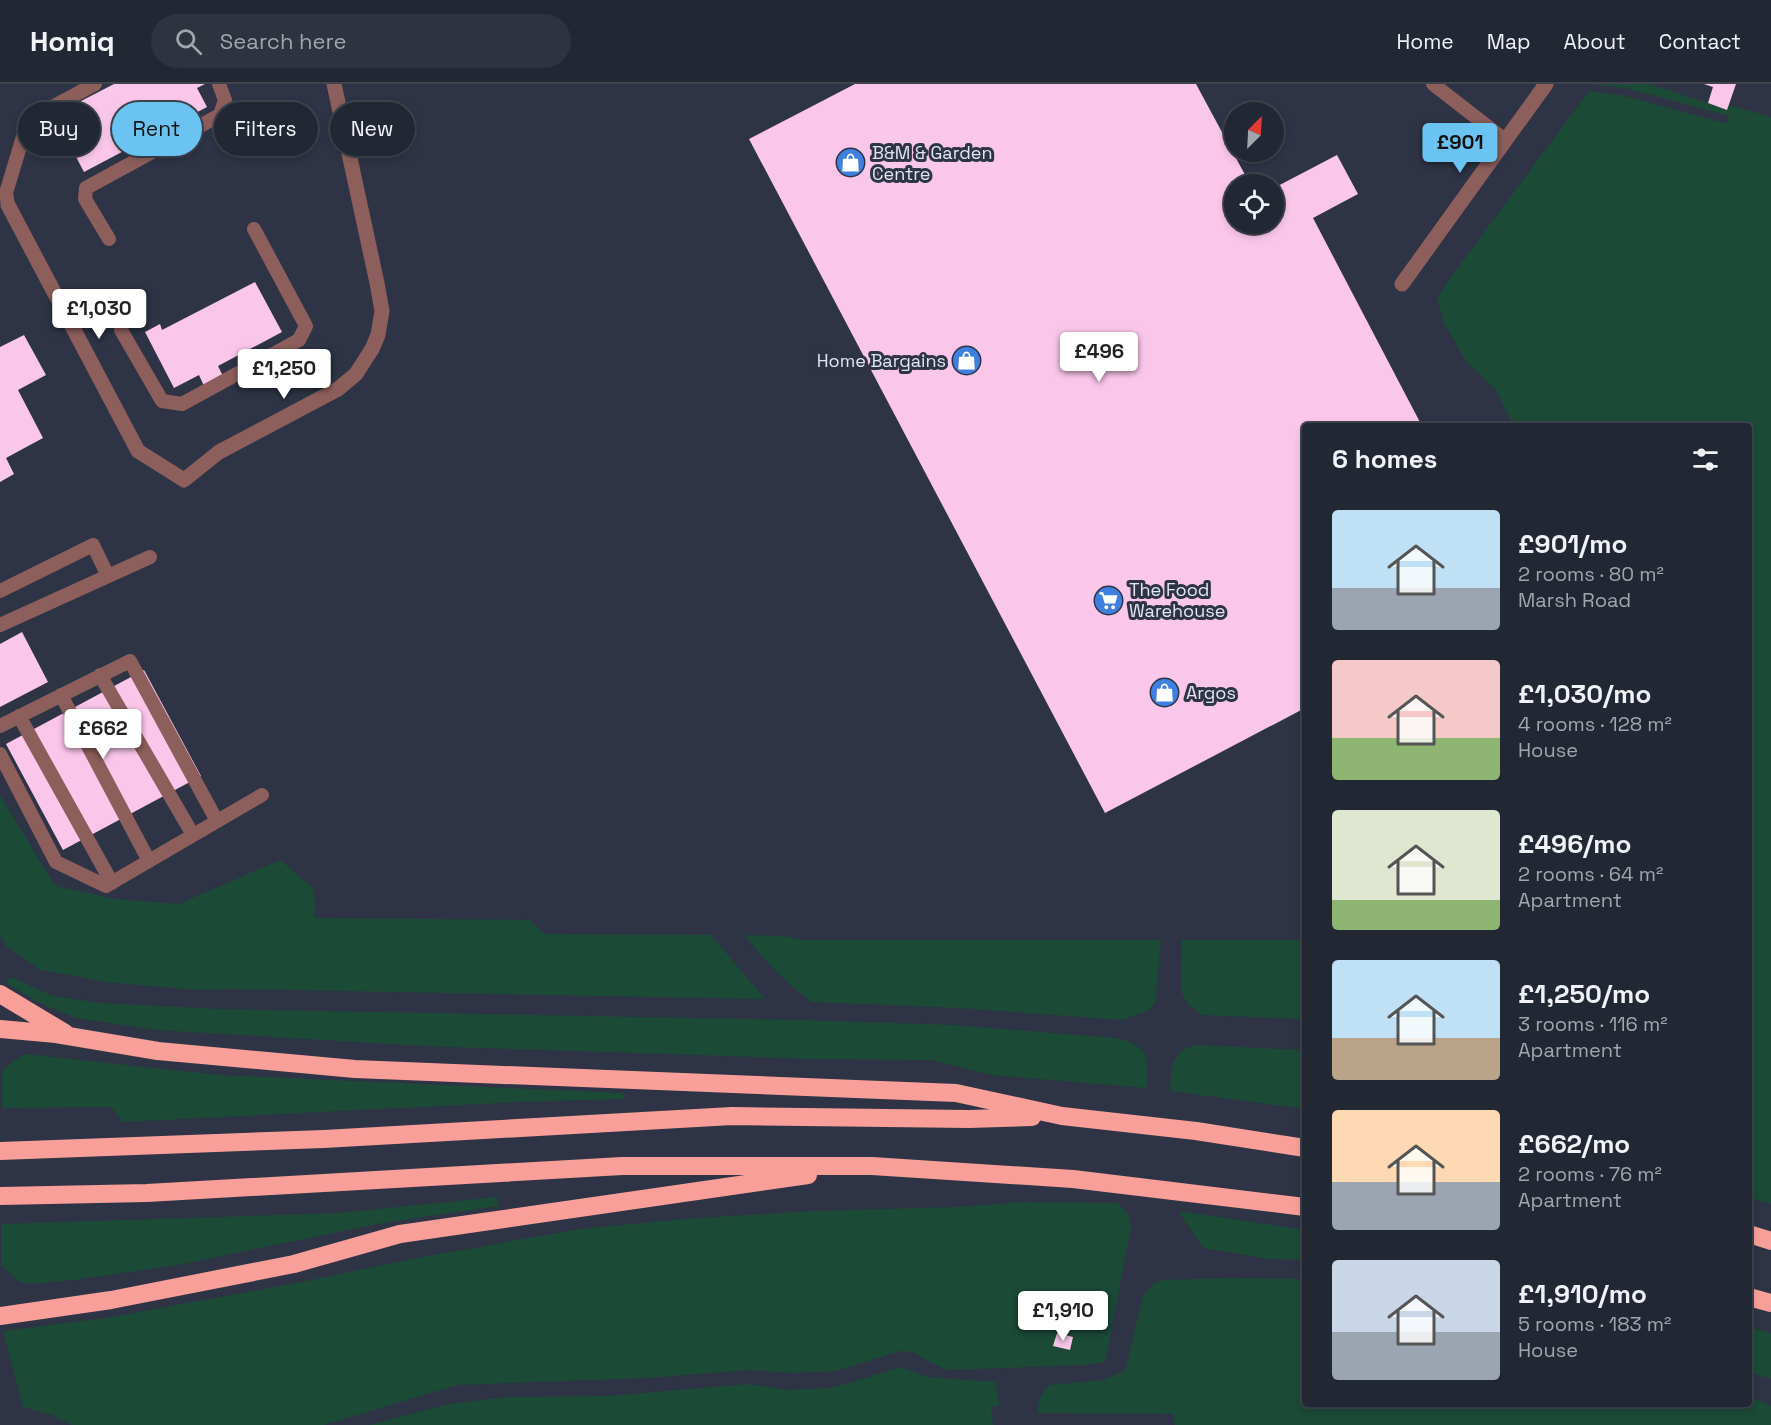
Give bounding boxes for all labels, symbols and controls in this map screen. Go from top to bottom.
search box [151,14,571,68]
text: Homiq [30,23,115,59]
icon: search [172,25,205,58]
text: Search here [220,27,347,55]
text: Home [1396,28,1454,55]
text: Map [1487,28,1531,55]
text: About [1564,28,1626,55]
text: Contact [1659,28,1741,55]
chip: Buy [18,102,100,156]
chip: Rent [112,102,202,156]
chip: Filters [214,102,318,156]
chip: New [330,102,415,156]
north arrow [1224,102,1284,162]
map controls [1224,102,1284,234]
pin: £901 [1424,123,1496,174]
text: £901 [1436,129,1484,155]
place label: B&M & Garden Centre [872,141,992,185]
shop icon: B&M & Garden Centre [835,147,867,179]
button: locate [1224,174,1284,234]
pin: £1,030 [50,289,148,340]
text: £1,030 [66,295,132,321]
pin: £496 [1063,332,1135,383]
text: £496 [1074,338,1124,364]
shop icon: Home Bargains [951,345,983,377]
pin: £1,250 [235,349,333,400]
place label: Home Bargains [817,349,946,372]
text: £1,250 [252,355,316,381]
text: 6 homes [1332,442,1437,476]
icon: filters [1689,443,1722,476]
text: £901/mo [1518,527,1627,561]
icon: home [1380,534,1452,606]
text: 2 rooms · 80 m² [1518,561,1664,587]
place label: The Food Warehouse [1129,578,1225,622]
supermarket icon: The Food Warehouse [1092,584,1124,616]
text: Marsh Road [1518,587,1631,613]
shop icon: Argos [1149,677,1181,709]
text: £1,030/mo [1518,677,1651,711]
place label: Argos [1186,681,1236,704]
icon: home [1380,684,1452,756]
pin: £662 [67,709,139,760]
text: 4 rooms · 128 m² [1518,711,1672,737]
text: £662 [78,715,128,741]
text: House [1518,737,1578,763]
text: £496/mo [1518,827,1631,861]
icon: home [1380,834,1452,906]
text: 2 rooms · 64 m² [1518,861,1663,887]
text: Apartment [1518,887,1622,913]
text: £1,250/mo [1518,977,1650,1011]
icon: home [1380,984,1452,1056]
text: 3 rooms · 116 m² [1518,1011,1668,1037]
text: Apartment [1518,1037,1622,1063]
text: £662/mo [1518,1127,1630,1161]
icon: home [1380,1134,1452,1206]
text: 2 rooms · 76 m² [1518,1161,1662,1187]
text: Apartment [1518,1187,1622,1213]
text: £1,910/mo [1518,1277,1647,1311]
icon: home [1380,1284,1452,1356]
pin: £1,910 [1014,1291,1112,1342]
text: £1,910 [1032,1297,1094,1323]
text: 5 rooms · 183 m² [1518,1311,1671,1337]
text: House [1518,1337,1578,1363]

